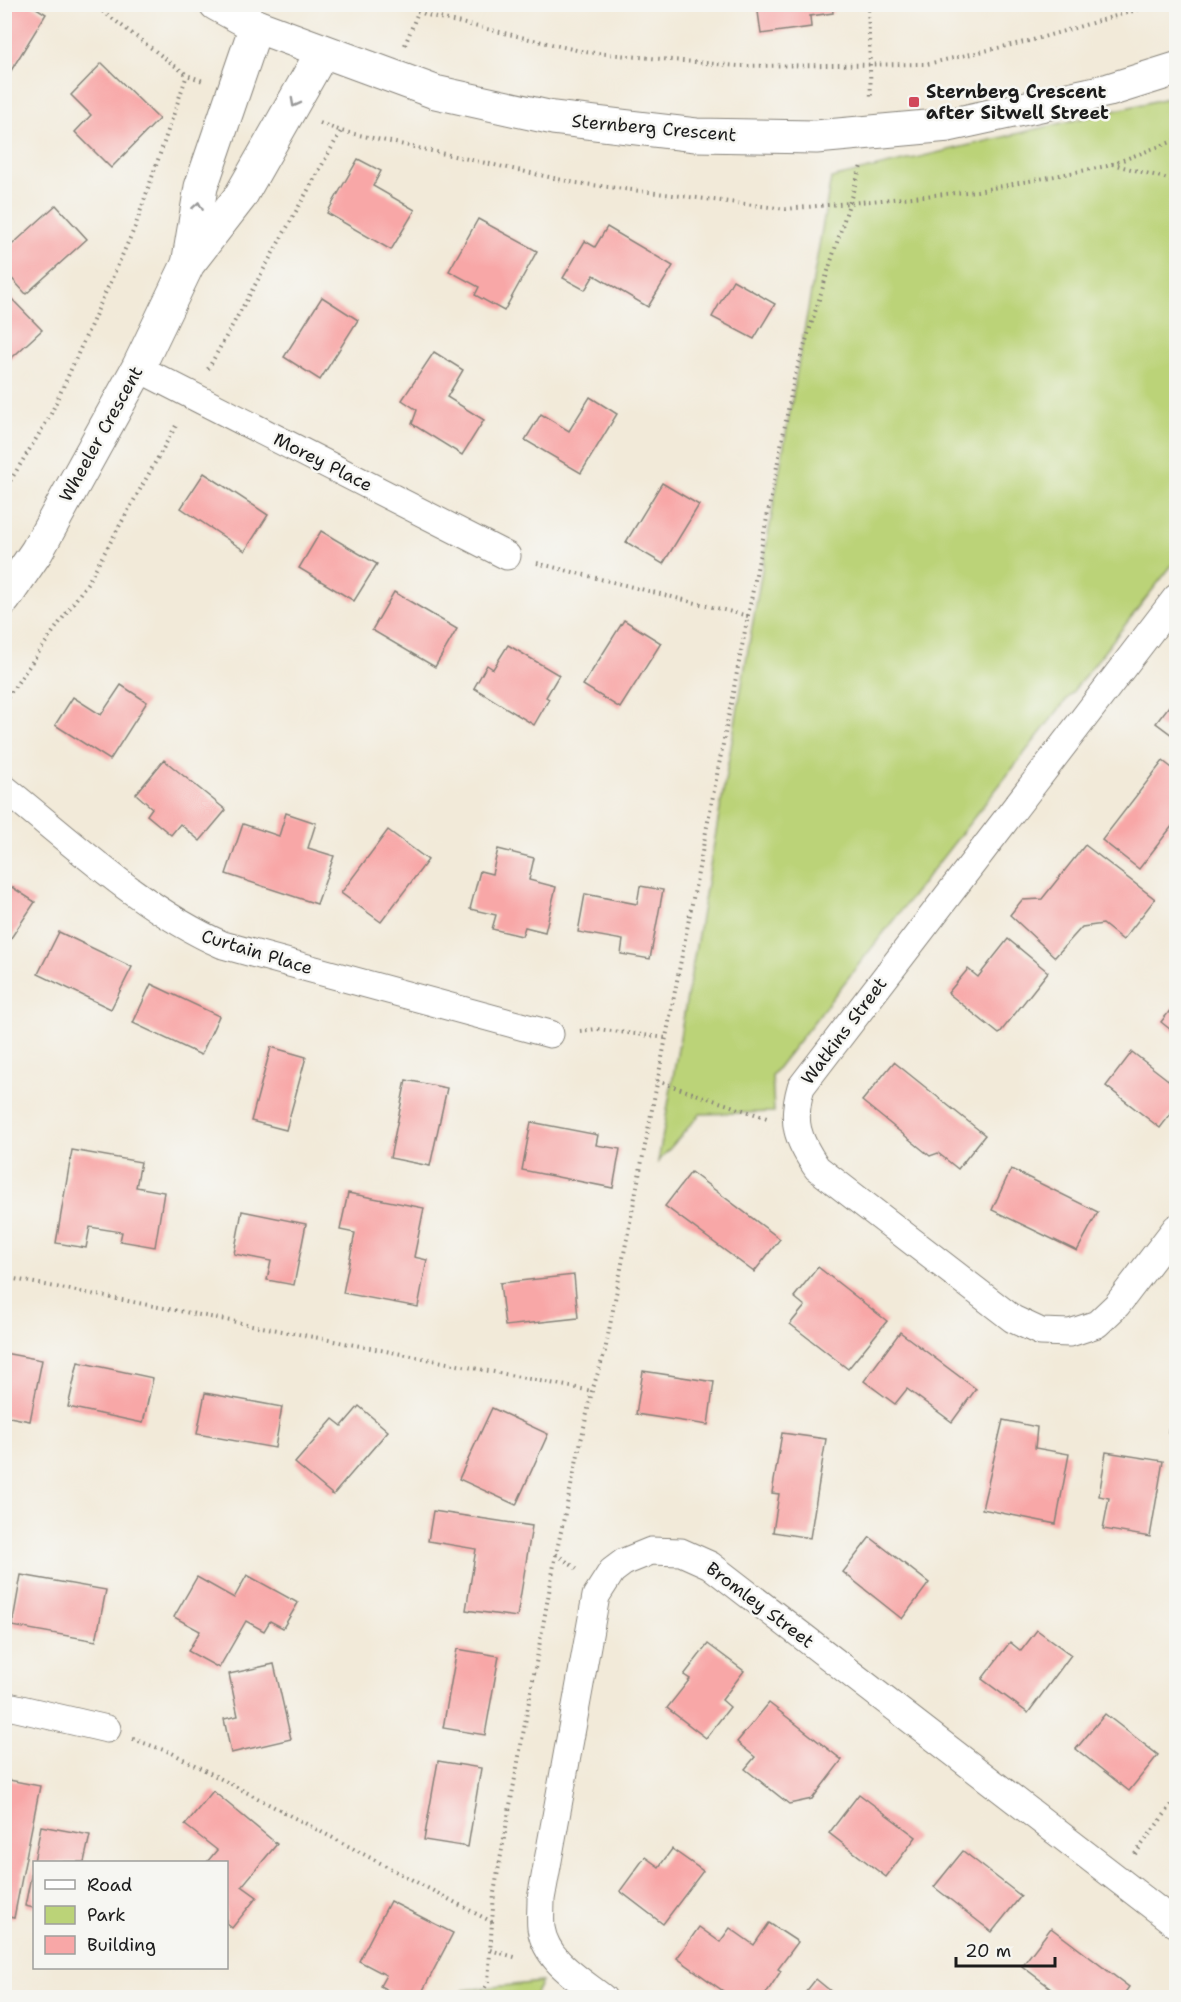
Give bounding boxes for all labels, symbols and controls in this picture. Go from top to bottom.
place label: Sternberg Crescent after Sitwell Street [926,80,1109,125]
marker: Sternberg Crescent after Sitwell Street [907,95,921,109]
one-way arrow [291,97,302,107]
street label: Sternberg Crescent [571,109,737,147]
one-way arrow [191,202,204,212]
street label: Wheeler Crescent [54,362,148,506]
street label: Morey Place [270,427,376,497]
street label: Curtain Place [198,924,316,980]
street label: Watkins Street [796,972,892,1090]
street label: Bromley Street [701,1557,819,1654]
legend [33,1861,228,1969]
text: Road [87,1873,132,1897]
text: Park [87,1903,126,1927]
scale bar [956,1930,1055,1968]
text: Building [87,1933,156,1957]
text: 20 m [965,1939,1011,1963]

